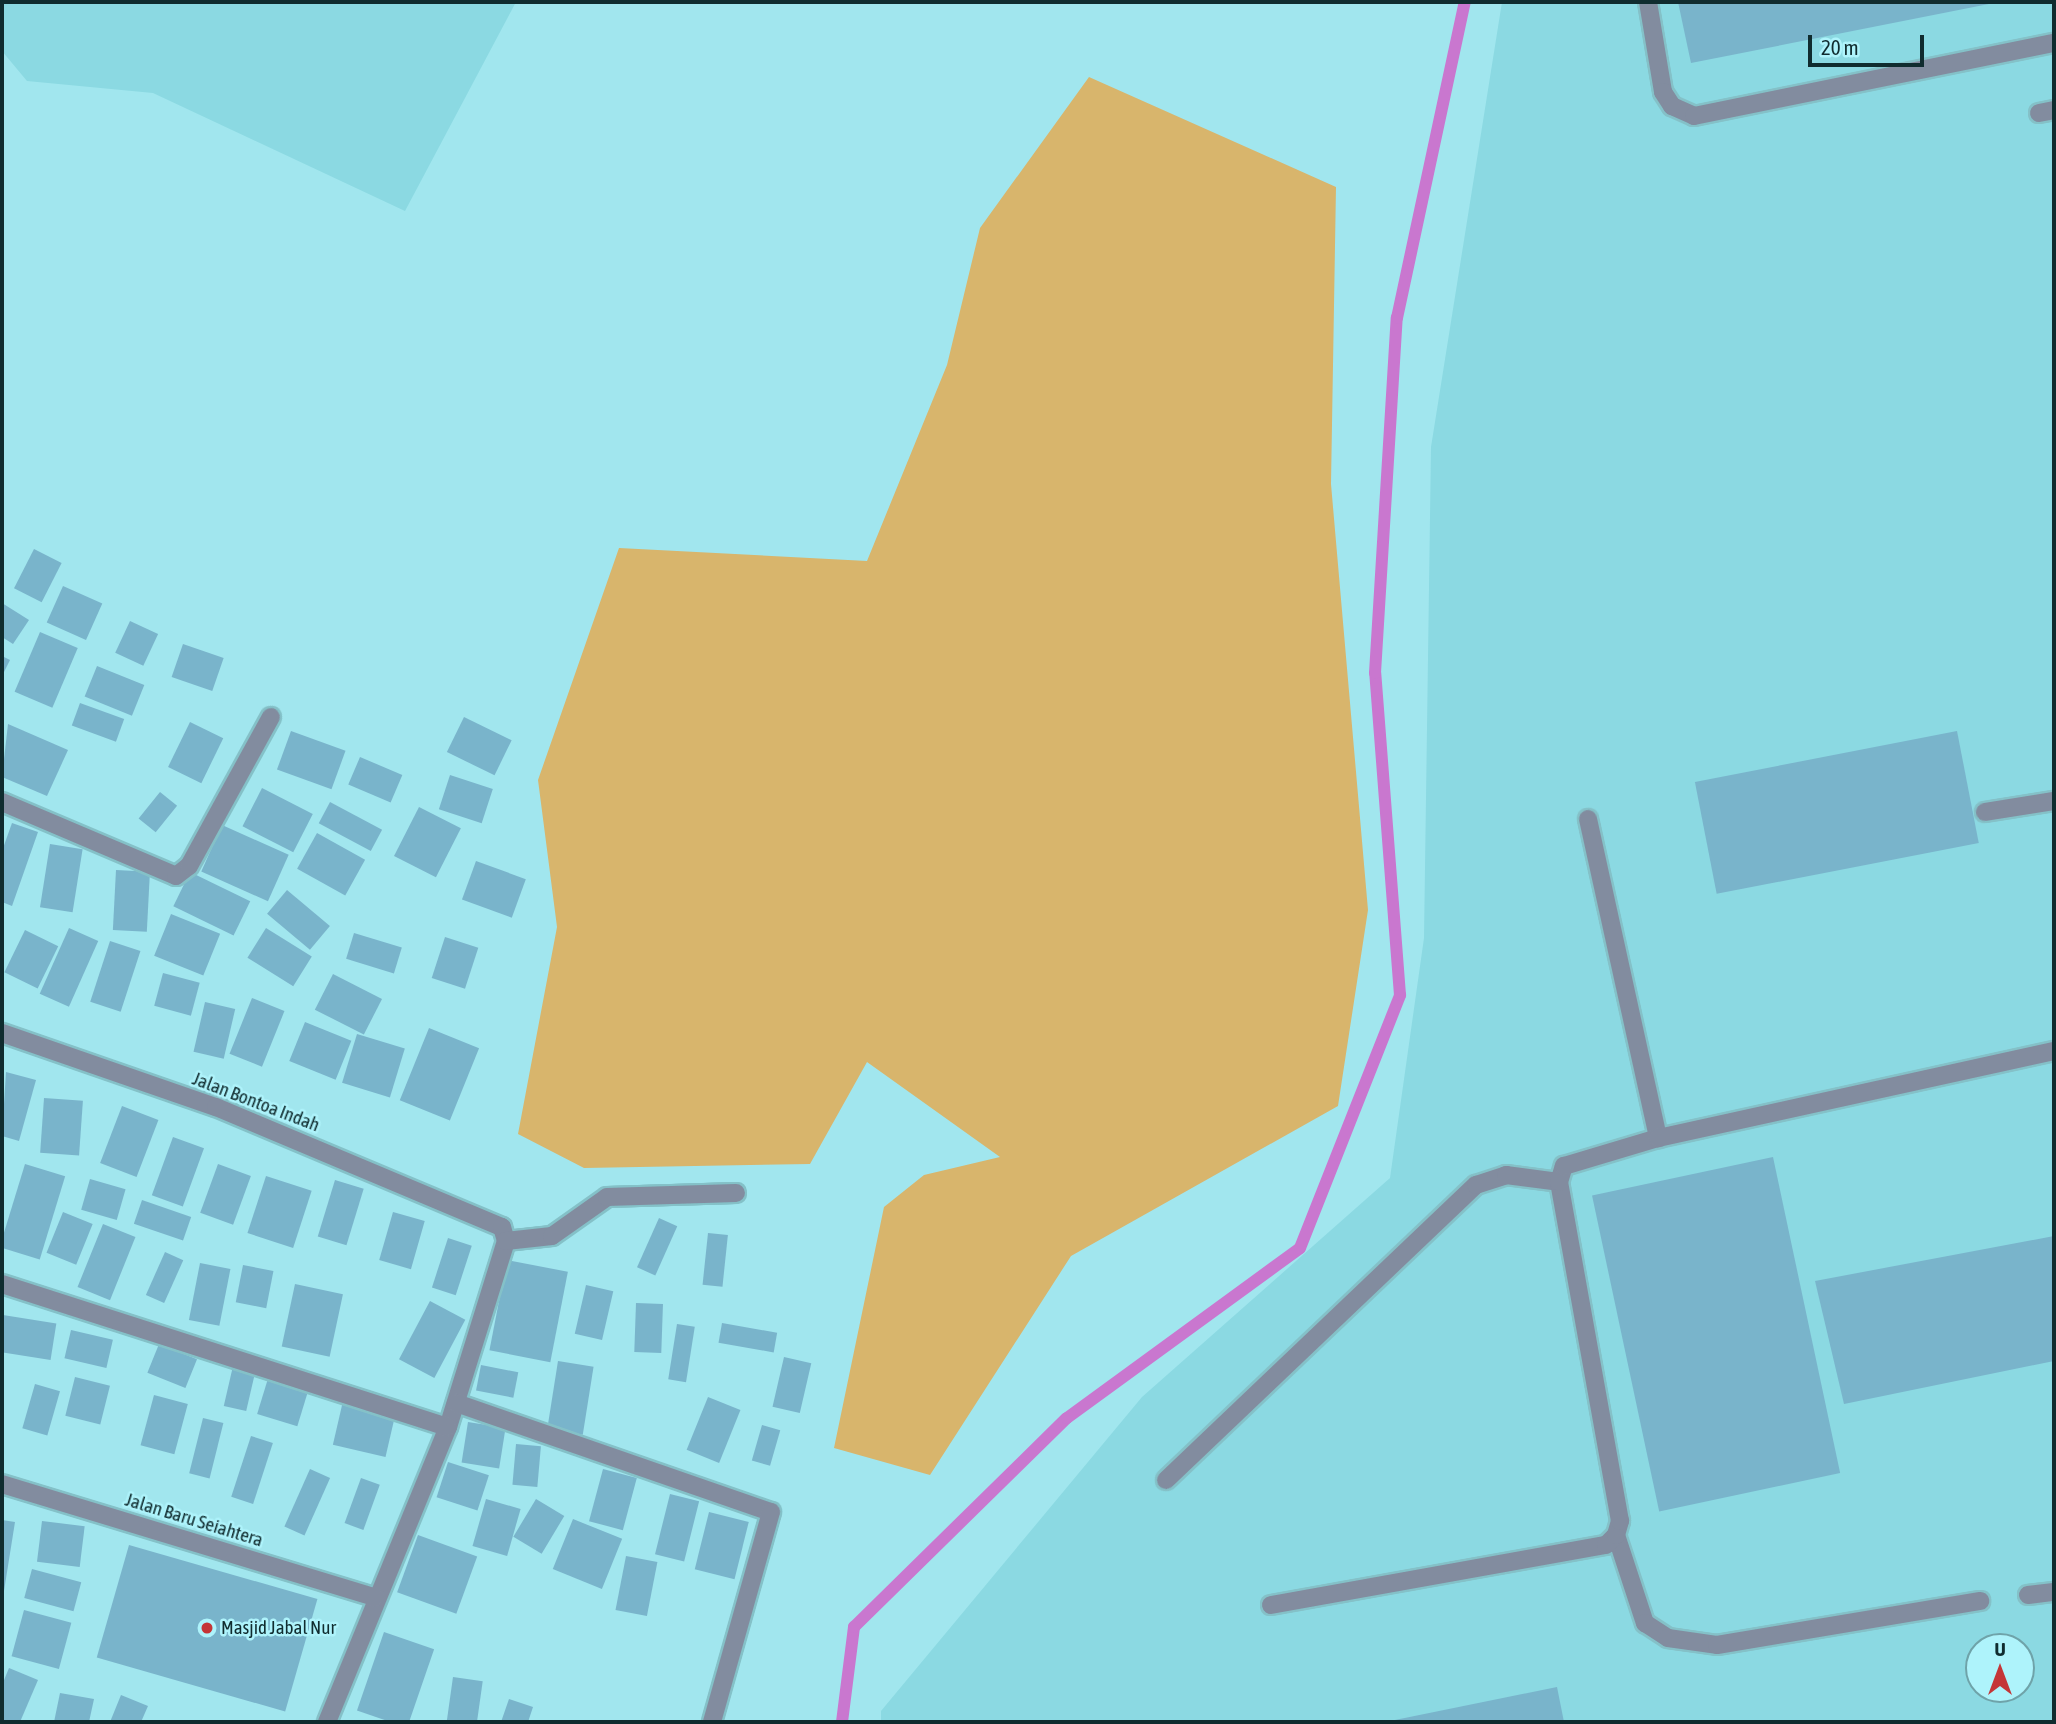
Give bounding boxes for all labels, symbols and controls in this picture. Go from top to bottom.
scale bar [1811,21,1926,65]
text: 20 m [1821,35,1859,59]
street label: Jalan Bontoa Indah [189,1067,323,1137]
street label: Jalan Baru Seiahtera [122,1488,266,1552]
place label: Masjid Jabal Nur [221,1617,336,1639]
marker: Masjid Jabal Nur [199,1620,215,1636]
north arrow [1965,1633,2035,1703]
text: U [1994,1638,2006,1660]

